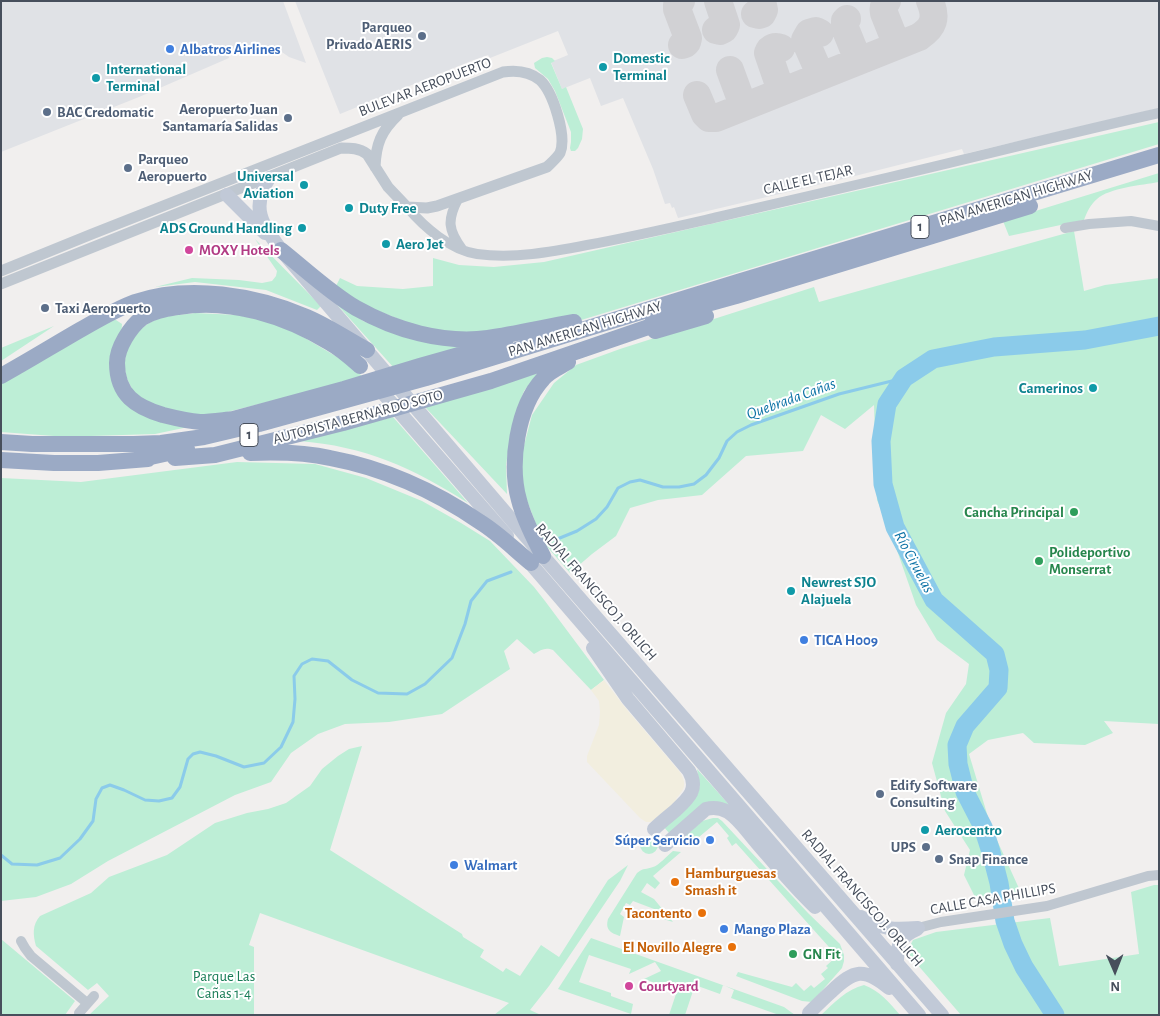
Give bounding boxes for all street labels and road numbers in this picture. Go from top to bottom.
street label: BULEVAR AEROPUERTO [356,53,494,121]
street label: CALLE EL TEJAR [762,161,854,199]
street label: PAN AMERICAN HIGHWAY [937,166,1095,230]
road number: 1 [911,216,929,238]
street label: PAN AMERICAN HIGHWAY [506,297,664,361]
street label: AUTOPISTA BERNARDO SOTO [271,386,445,448]
road number: 1 [240,424,258,446]
street label: RADIAL FRANCISCO J. ORLICH [531,520,661,664]
street label: RADIAL FRANCISCO J. ORLICH [797,826,927,970]
street label: CALLE CASA PHILLIPS [929,879,1057,919]

